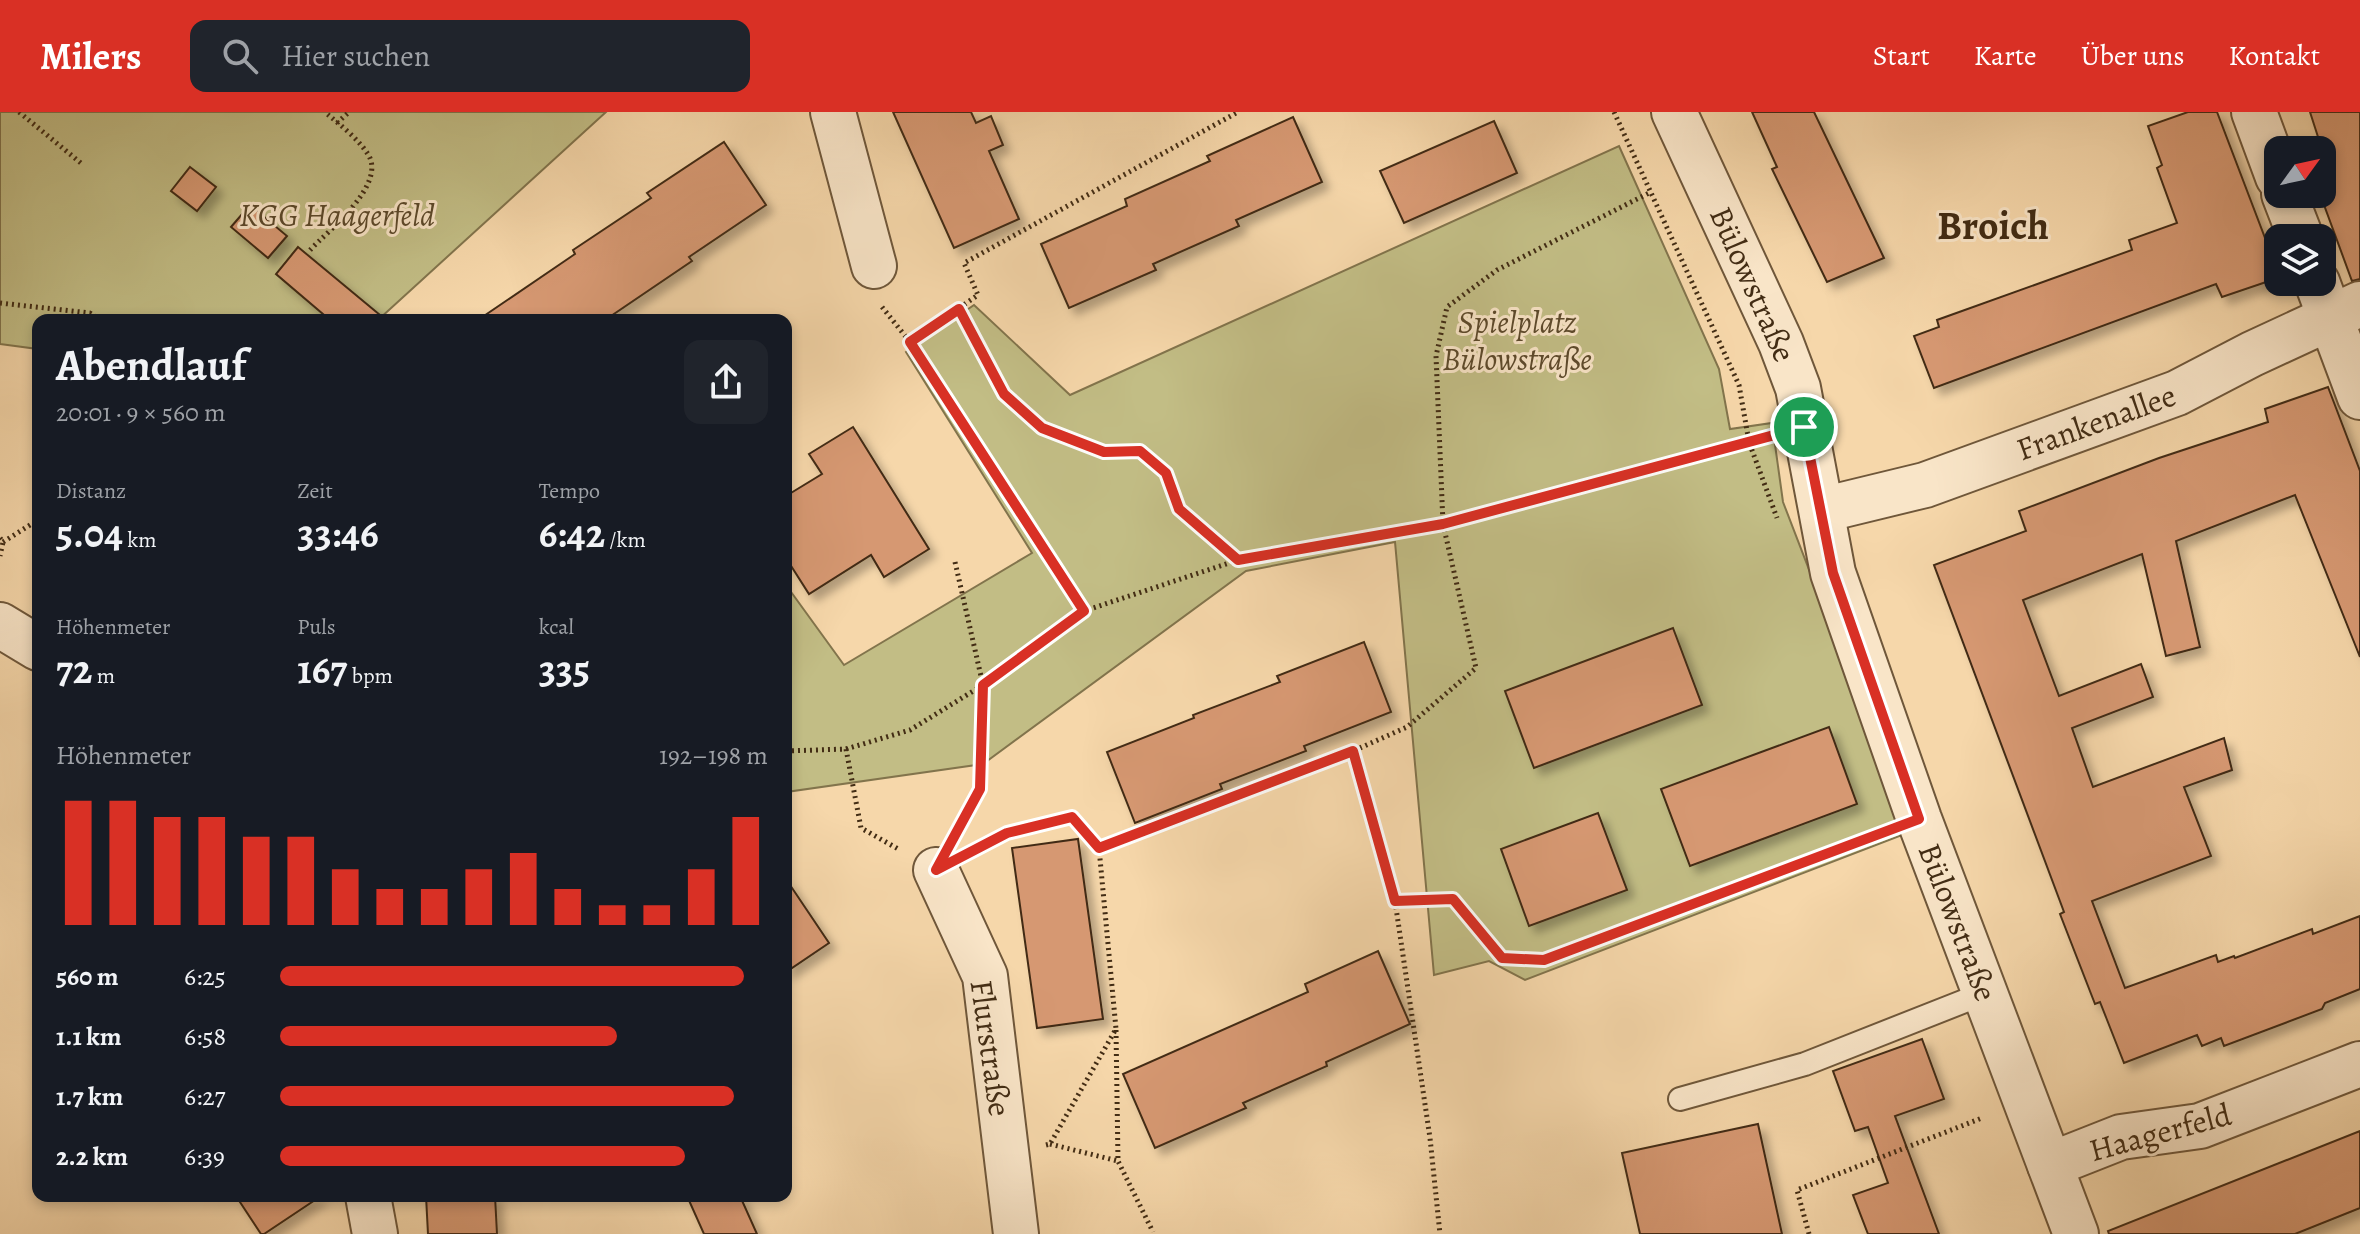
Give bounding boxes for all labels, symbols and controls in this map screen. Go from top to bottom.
search box [190,20,750,92]
text: Milers [40,30,142,82]
icon: search [218,34,262,78]
text: Hier suchen [282,36,430,76]
text: Start [1873,37,1930,75]
text: Karte [1974,37,2037,75]
text: Über uns [2081,37,2185,75]
text: Kontakt [2229,37,2320,75]
north arrow [2264,136,2336,208]
map controls [2264,136,2336,296]
park label: KGG Haagerfeld [239,193,435,237]
district label: Broich [1937,198,2049,253]
street label: Bülowstraße [1699,199,1807,369]
button: layers [2264,224,2336,296]
park label: Spielplatz Bülowstraße [1442,300,1592,381]
text: Abendlauf [56,335,246,395]
button: share [684,340,768,424]
street label: Frankenallee [2010,373,2182,471]
pin [1770,393,1838,461]
text: 20:01 · 9 × 560 m [56,395,226,430]
icon: arrive [1782,405,1826,449]
text: Distanz [56,476,126,506]
text: Zeit [297,476,333,506]
text: Tempo [539,476,600,506]
text: 5.04 [56,506,123,561]
text: 33:46 [297,506,379,561]
text: 6:42 [539,506,605,561]
text: km [123,525,157,555]
text: /km [605,525,646,555]
text: Höhenmeter [56,612,170,642]
text: Puls [297,612,336,642]
text: kcal [539,612,574,642]
text: 72 [56,642,92,697]
text: 167 [297,642,347,697]
text: 335 [539,642,590,697]
text: m [92,661,115,691]
text: bpm [347,661,393,691]
text: Höhenmeter [56,738,191,773]
text: 192–198 m [659,738,768,773]
street label: Bülowstraße [1908,837,2008,1007]
text: 560 m [56,959,119,994]
text: 6:25 [184,959,226,994]
street label: Flurstraße [960,977,1022,1119]
text: 1.1 km [56,1019,122,1054]
text: 6:58 [184,1019,226,1054]
text: 1.7 km [56,1079,123,1114]
text: 6:27 [184,1079,225,1114]
street label: Haagerfeld [2084,1092,2237,1172]
text: 2.2 km [56,1139,128,1174]
text: 6:39 [184,1139,225,1174]

